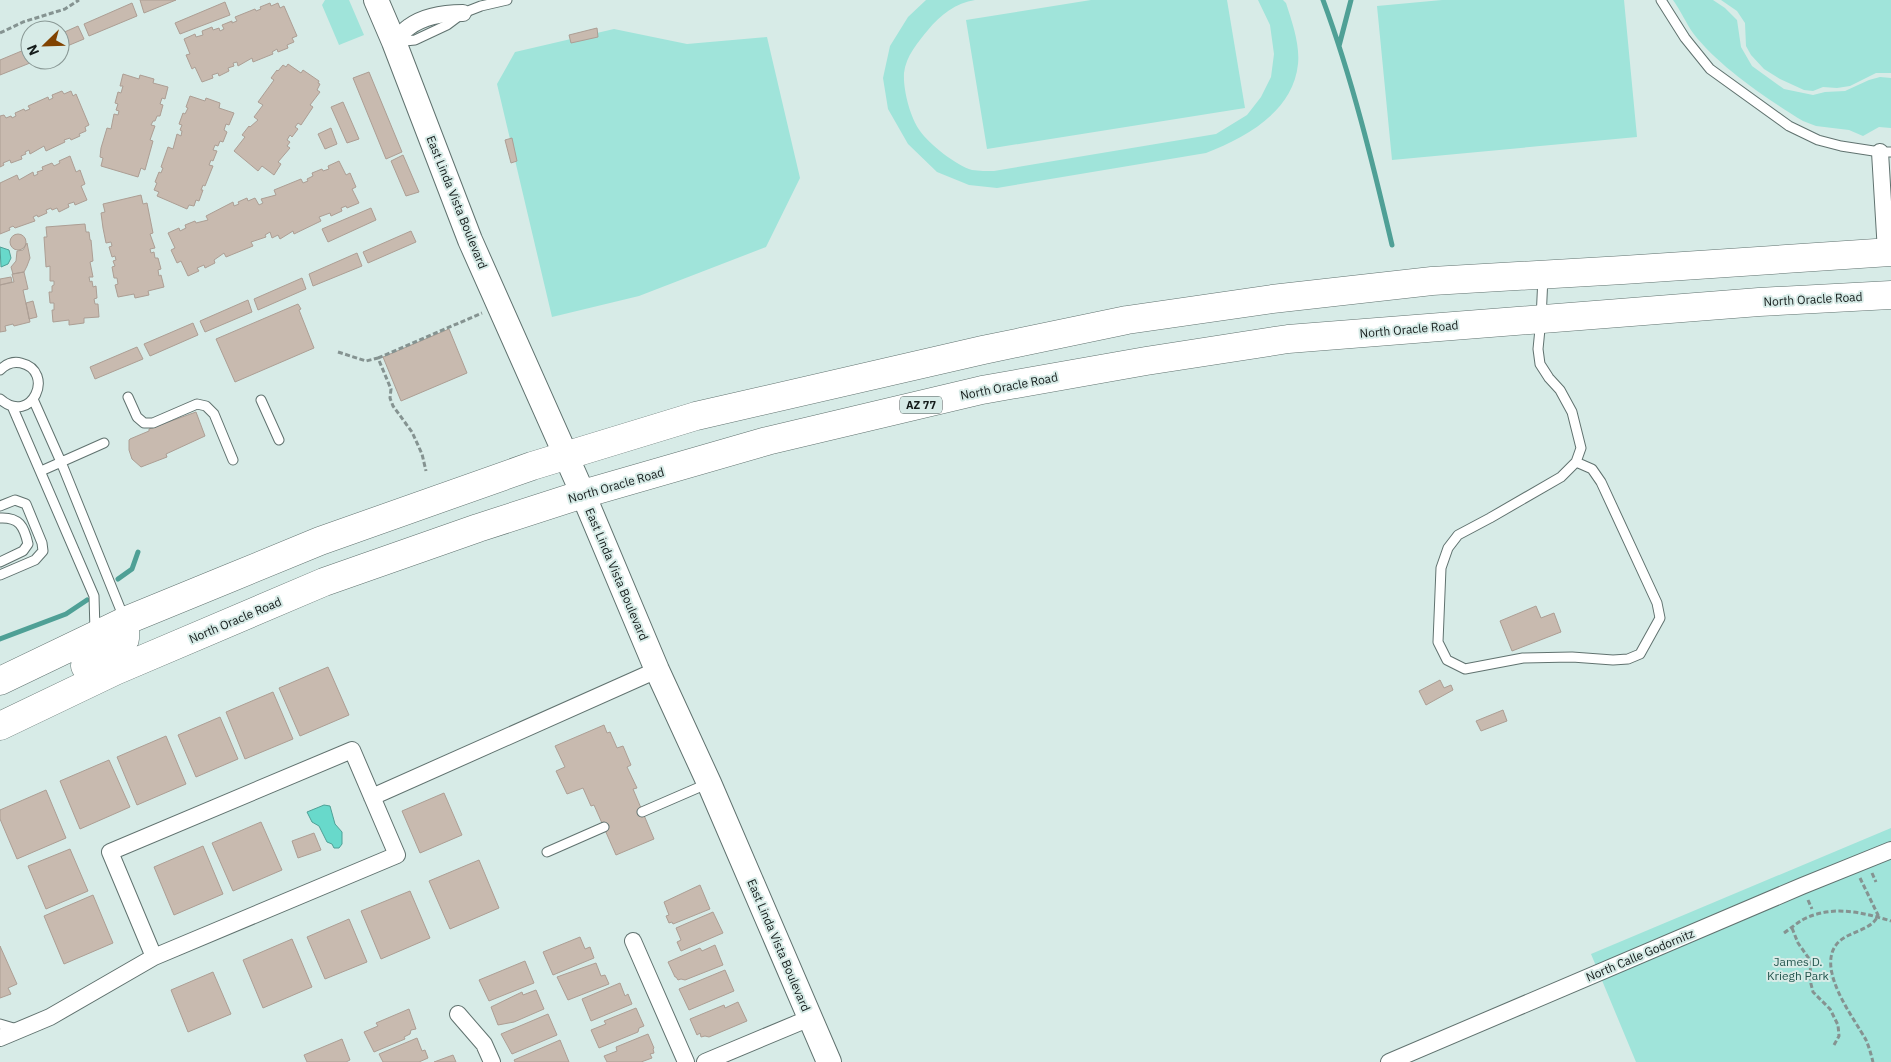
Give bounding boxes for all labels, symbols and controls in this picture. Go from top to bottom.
north arrow [20,20,70,70]
text: N [23,42,43,58]
street label: East Linda Vista Boulevard [423,133,491,271]
street label: North Oracle Road [1763,289,1863,309]
street label: North Oracle Road [1359,317,1459,341]
street label: North Oracle Road [959,369,1059,403]
road number: AZ 77 [900,396,942,414]
street label: North Oracle Road [566,464,666,506]
street label: East Linda Vista Boulevard [582,506,652,642]
street label: North Oracle Road [186,594,284,646]
street label: East Linda Vista Boulevard [744,877,814,1013]
street label: North Calle Godornitz [1584,925,1697,985]
park label: James D. Kriegh Park [1767,954,1830,983]

